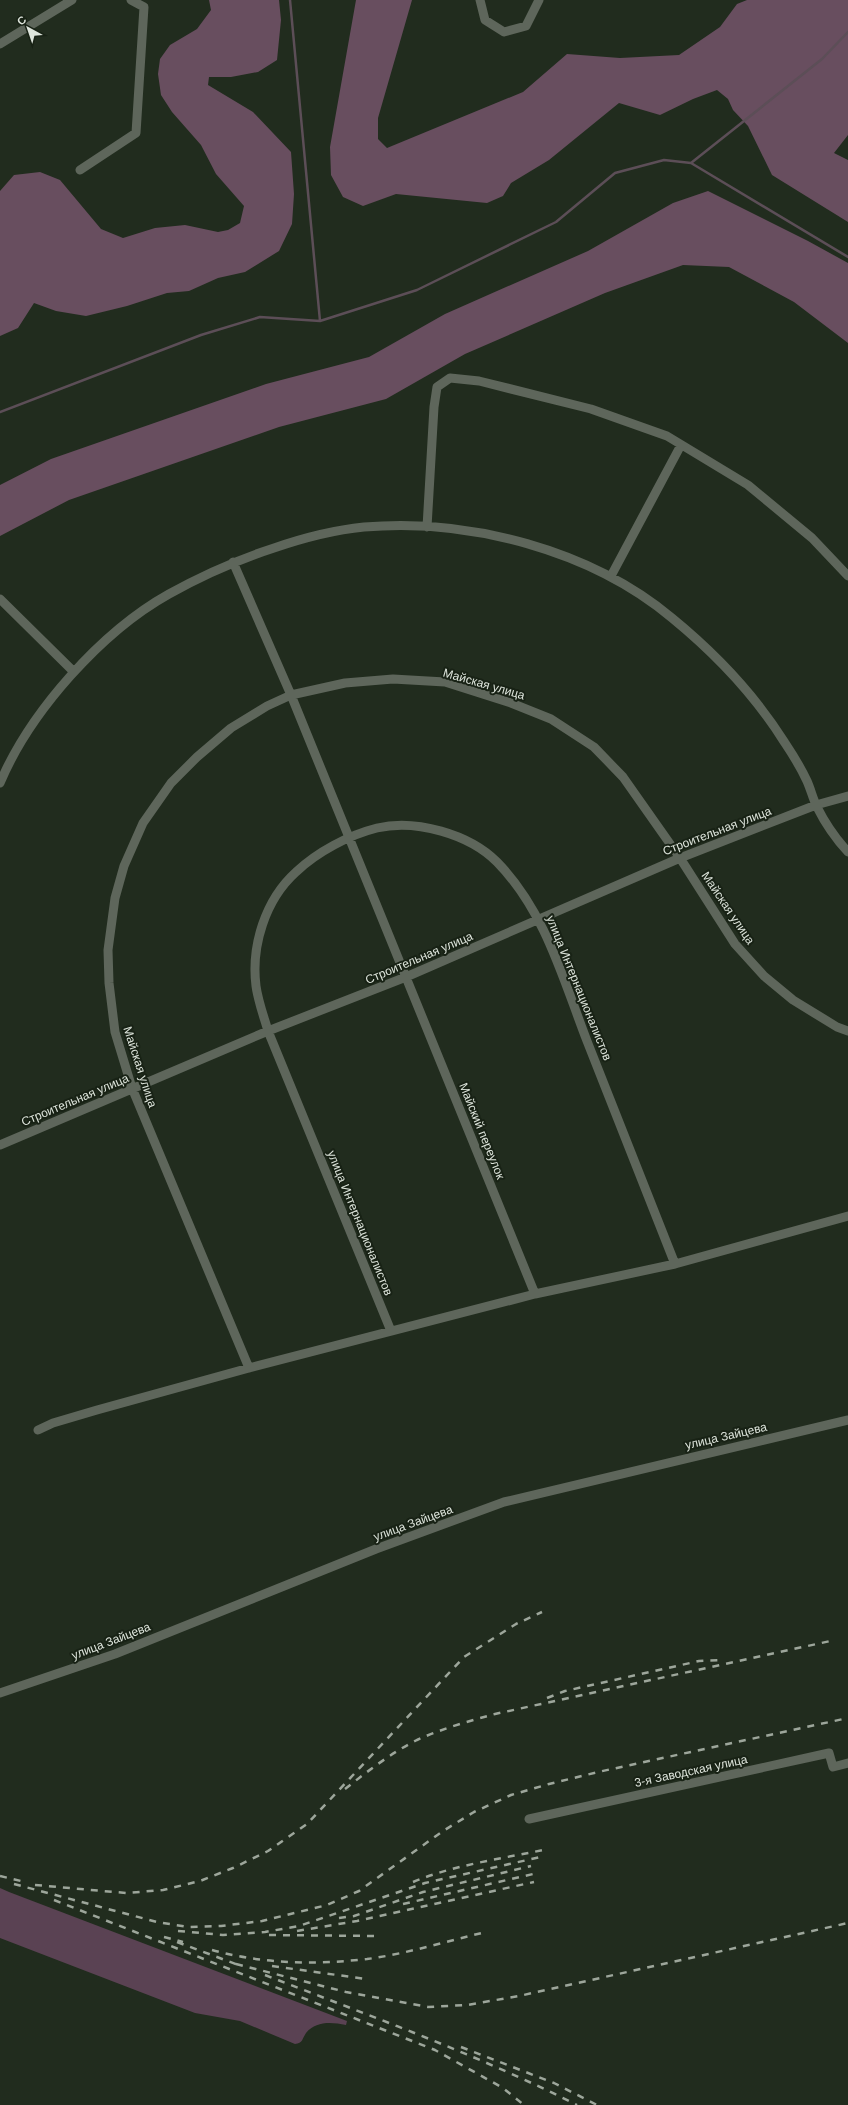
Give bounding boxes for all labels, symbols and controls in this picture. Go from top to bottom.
north arrow [8,8,48,48]
text: С [15,13,29,27]
street label: Майская улица [441,666,527,702]
street label: Строительная улица [661,804,774,858]
street label: Майская улица [699,869,758,947]
street label: улица Интернационалистов [543,913,615,1063]
street label: Строительная улица [363,929,475,987]
street label: Майская улица [120,1025,160,1110]
street label: Строительная улица [19,1071,131,1129]
street label: Майский переулок [456,1081,508,1182]
street label: улица Интернационалистов [324,1148,396,1298]
street label: улица Зайцева [684,1420,768,1452]
street label: улица Зайцева [371,1502,455,1544]
street label: улица Зайцева [70,1619,153,1662]
street label: 3-я Заводская улица [633,1752,749,1790]

